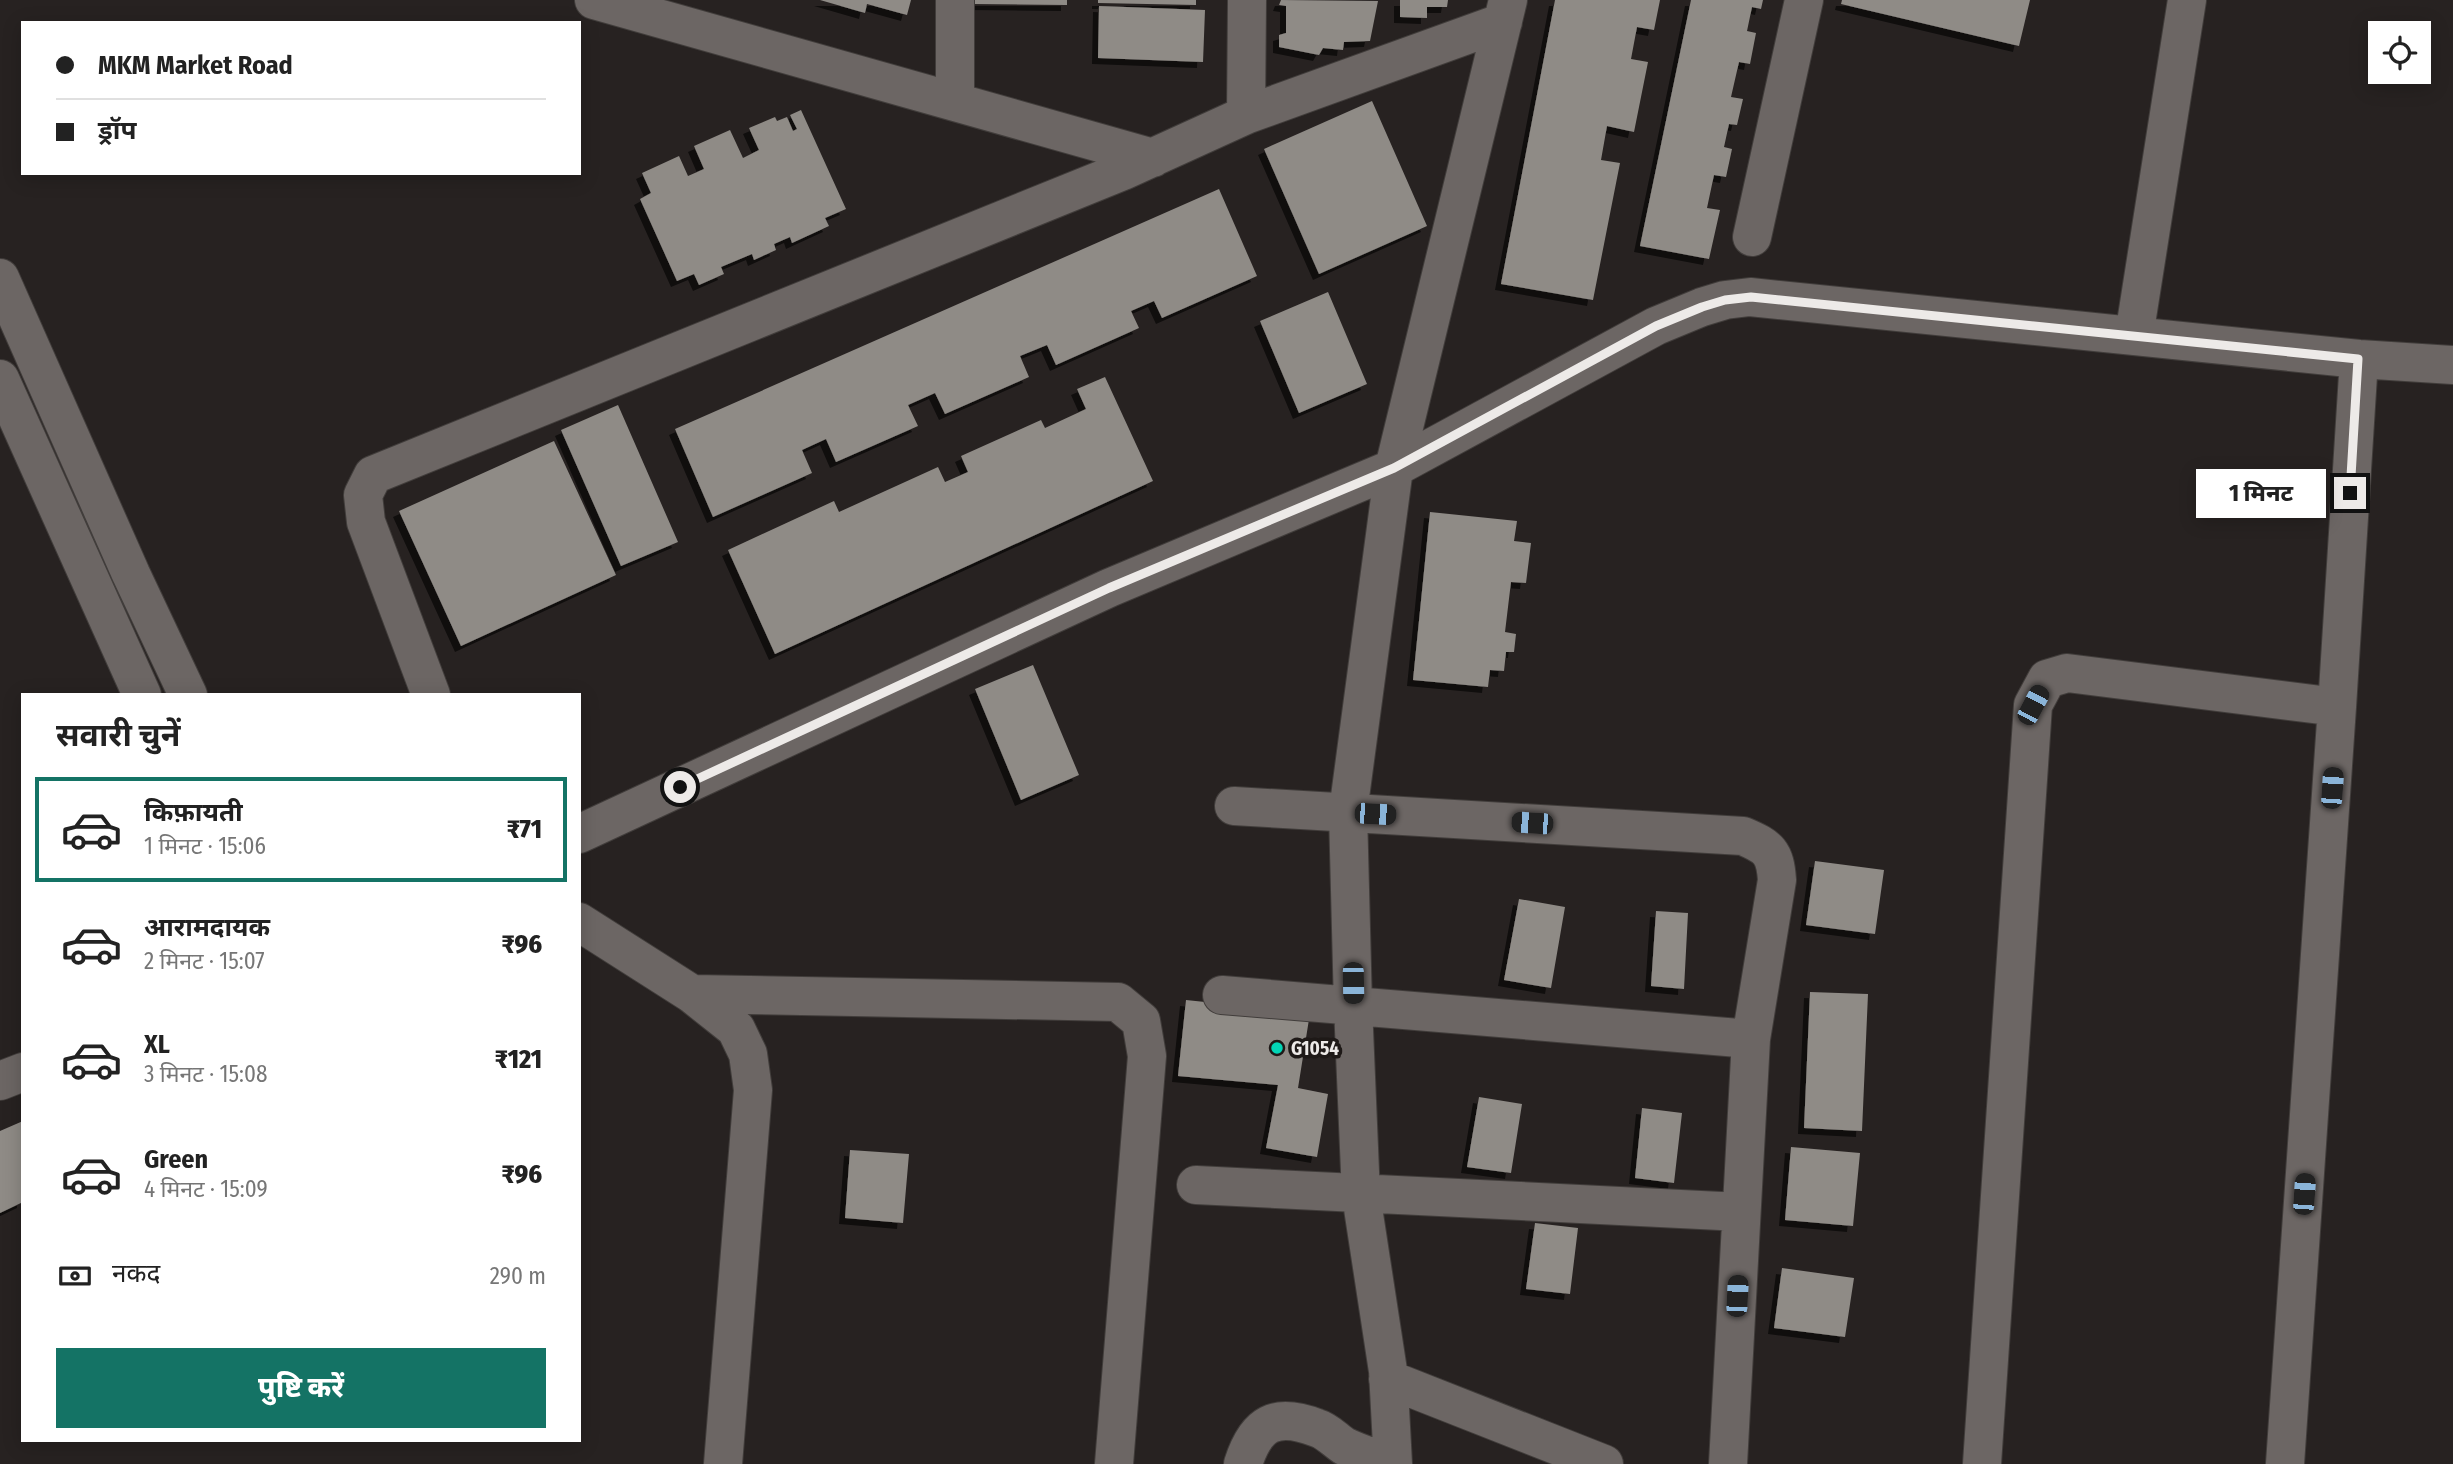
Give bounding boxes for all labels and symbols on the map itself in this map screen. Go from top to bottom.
callout: 1 मिनट [2196,468,2326,518]
route end [2334,477,2366,509]
car [2014,682,2053,728]
car [2321,766,2344,810]
route start [664,771,696,803]
car [1354,802,1397,826]
car [1511,811,1554,835]
car [1343,962,1364,1004]
place label: G1054 [1291,1037,1339,1060]
marker: G1054 [1269,1040,1285,1056]
car [2293,1172,2316,1216]
car [1726,1274,1749,1318]

